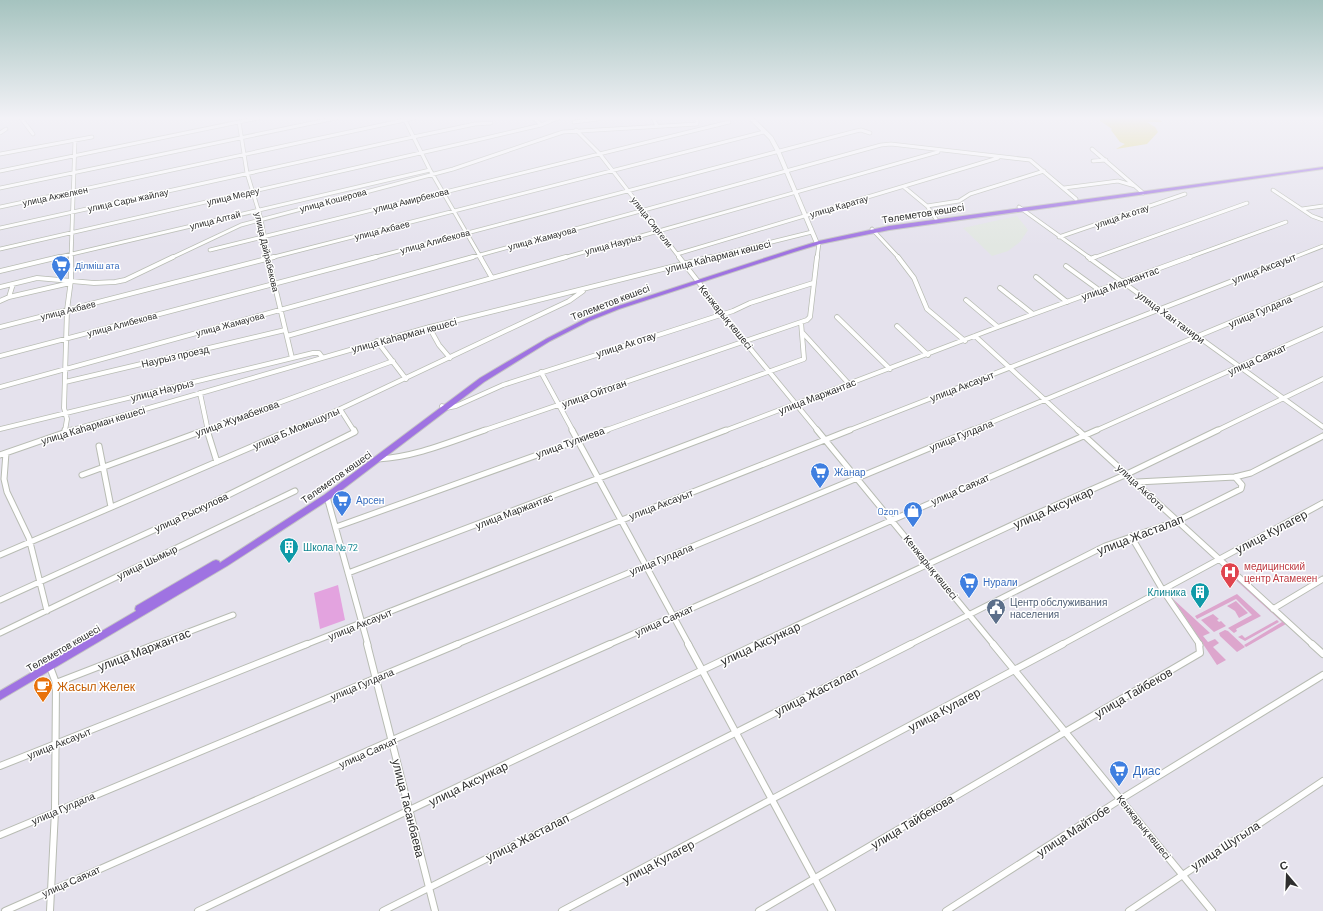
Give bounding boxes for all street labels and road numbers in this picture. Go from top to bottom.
street label: улица Акжелкен [21,184,89,208]
street label: улица Медеу [206,185,261,207]
street label: улица Амирбекова [372,185,450,215]
street label: улица Сары жайлау [87,186,170,214]
street label: улица Кошерова [298,186,368,214]
street label: улица Каратау [809,192,870,220]
street label: улица Сиргели [629,195,675,249]
street label: Төлеметов көшесі [881,201,965,225]
street label: улица Ак отау [1093,201,1151,230]
street label: улица Алтай [189,208,241,232]
street label: улица Дайрабекова [252,211,282,293]
street label: улица Акбаев [353,218,411,242]
street label: улица Жамауова [507,224,577,252]
street label: улица Алибекова [399,226,471,256]
street label: улица Наурыз [584,231,642,257]
street label: улица Каһарман көшесі [664,237,772,275]
street label: улица Аксауыт [1230,250,1298,286]
street label: улица Маржантас [1079,263,1161,303]
street label: Төлеметов көшесі [569,281,651,323]
street label: Кенжарық көшесі [696,283,756,351]
street label: улица Хан танири [1134,288,1208,346]
street label: улица Гулдала [1227,292,1294,330]
street label: улица Акбаев [39,298,97,322]
street label: улица Алибекова [86,309,158,339]
street label: улица Жамауова [195,310,265,338]
street label: улица Каһарман көшесі [350,315,458,355]
street label: улица Ак отау [594,329,658,359]
street label: улица Саяхат [1226,341,1288,377]
street label: Наурыз проезд [140,342,210,370]
street label: улица Аксауыт [928,368,996,404]
street label: улица Наурыз [129,376,195,404]
street label: улица Ойтоган [560,376,628,410]
street label: улица Маржантас [777,376,857,416]
street label: улица Жумабекова [194,397,281,439]
street label: улица Каһарман көшесі [39,403,147,447]
street label: улица Б.Момышулы [251,404,341,452]
street label: улица Гулдала [927,417,995,453]
street label: улица Тулкиева [534,424,606,460]
street label: Төлеметов көшесі [298,448,374,506]
street label: улица Акбота [1114,462,1168,513]
street label: улица Саяхат [929,471,991,507]
street label: улица Аксункар [1011,483,1096,532]
street label: улица Аксауыт [627,486,695,522]
street label: улица Рыскулова [152,489,230,534]
street label: улица Маржантас [474,491,554,531]
street label: улица Кулагер [1233,506,1310,557]
street label: улица Жасталап [1095,511,1186,558]
street label: Кенжарық көшесі [901,533,961,601]
street label: улица Гулдала [627,541,695,577]
street label: улица Шымыр [115,542,179,582]
street label: улица Саяхат [633,602,695,638]
street label: улица Аксауыт [326,606,394,642]
street label: улица Аксункар [718,618,803,668]
street label: Төлеметов көшесі [24,622,102,674]
street label: улица Маржантас [96,625,193,674]
street label: улица Жасталап [772,664,860,719]
street label: улица Тайбеков [1092,664,1175,721]
street label: улица Гулдала [329,665,396,703]
street label: улица Кулагер [906,684,983,735]
street label: улица Аксауыт [25,725,93,761]
street label: улица Саяхат [337,734,399,770]
street label: улица Тасанбаева [389,757,428,859]
street label: улица Аксункар [426,758,511,809]
street label: улица Гулдала [30,789,97,827]
street label: улица Тайбекова [868,791,957,852]
street label: Кенжарық көшесі [1114,793,1174,861]
street label: улица Майтобе [1034,801,1113,860]
street label: улица Жасталап [483,810,571,865]
street label: улица Шугыла [1188,817,1263,873]
street label: улица Кулагер [620,836,697,887]
street label: улица Саяхат [40,863,102,899]

